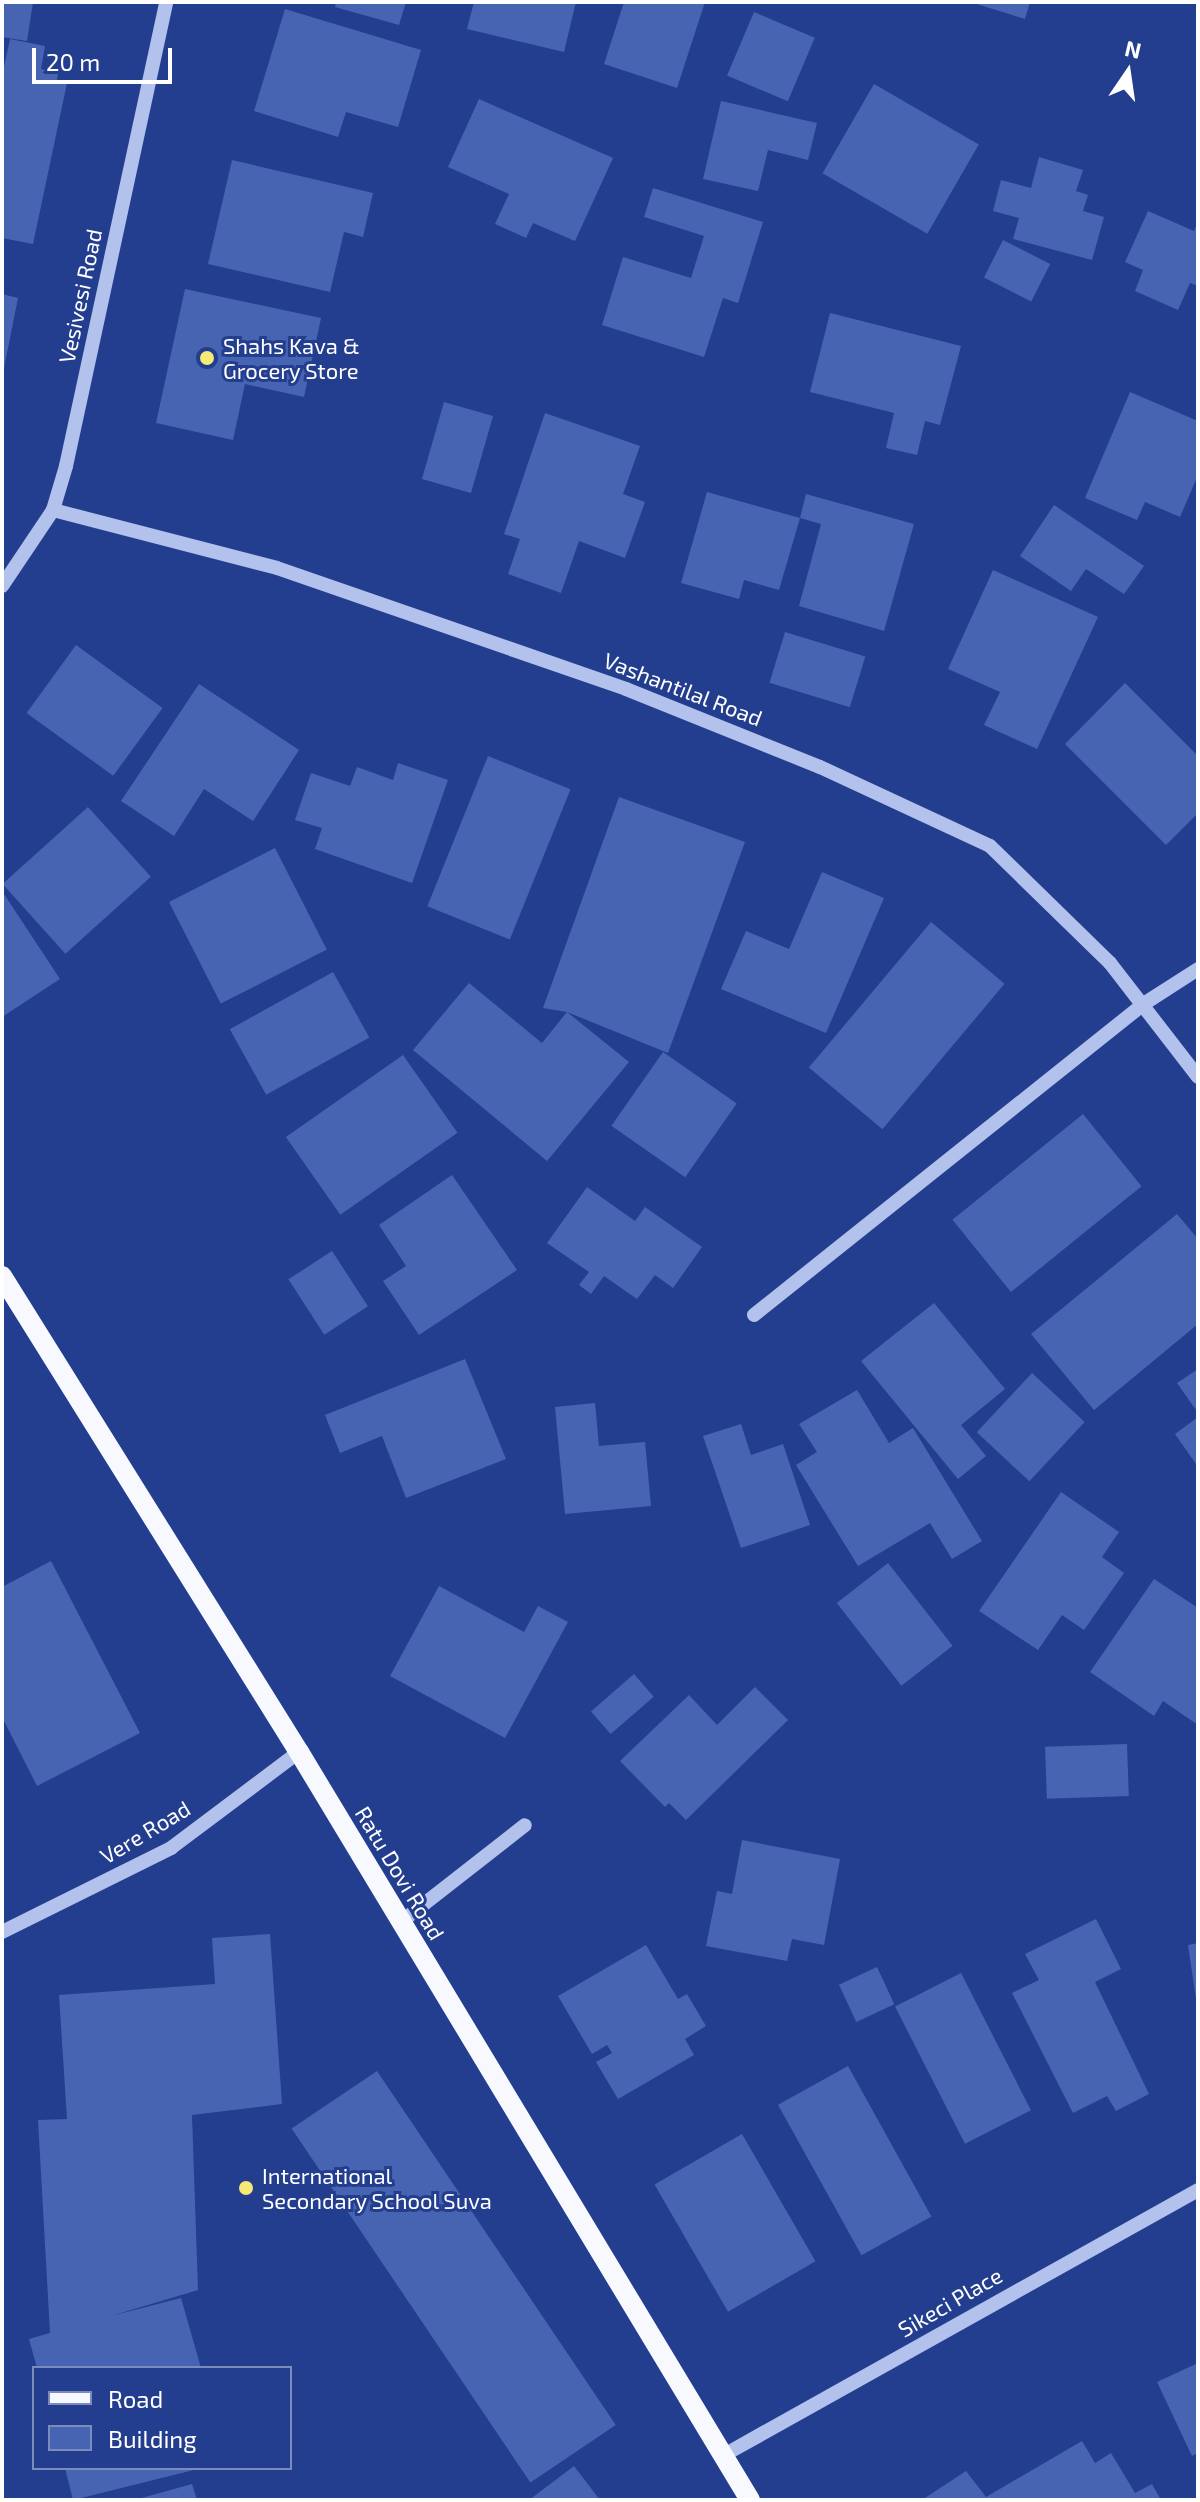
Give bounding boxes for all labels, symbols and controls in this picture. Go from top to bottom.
scale bar [36,32,176,82]
north arrow [1088,32,1168,112]
text: N [1123,34,1144,63]
text: 20 m [46,47,100,76]
street label: Vesivesi Road [53,226,107,366]
place label: Shahs Kava & Grocery Store [223,332,360,384]
marker: Shahs Kava & Grocery Store [198,349,216,367]
street label: Vashantilal Road [600,647,766,731]
street label: Vere Road [95,1795,195,1869]
street label: Ratu Dovi Road [350,1801,450,1945]
place label: International Secondary School Suva [262,2162,493,2214]
marker: International Secondary School Suva [237,2179,255,2197]
street label: Sikeci Place [893,2262,1007,2342]
legend [32,2366,292,2470]
text: Road [108,2384,163,2413]
text: Building [108,2424,197,2453]

